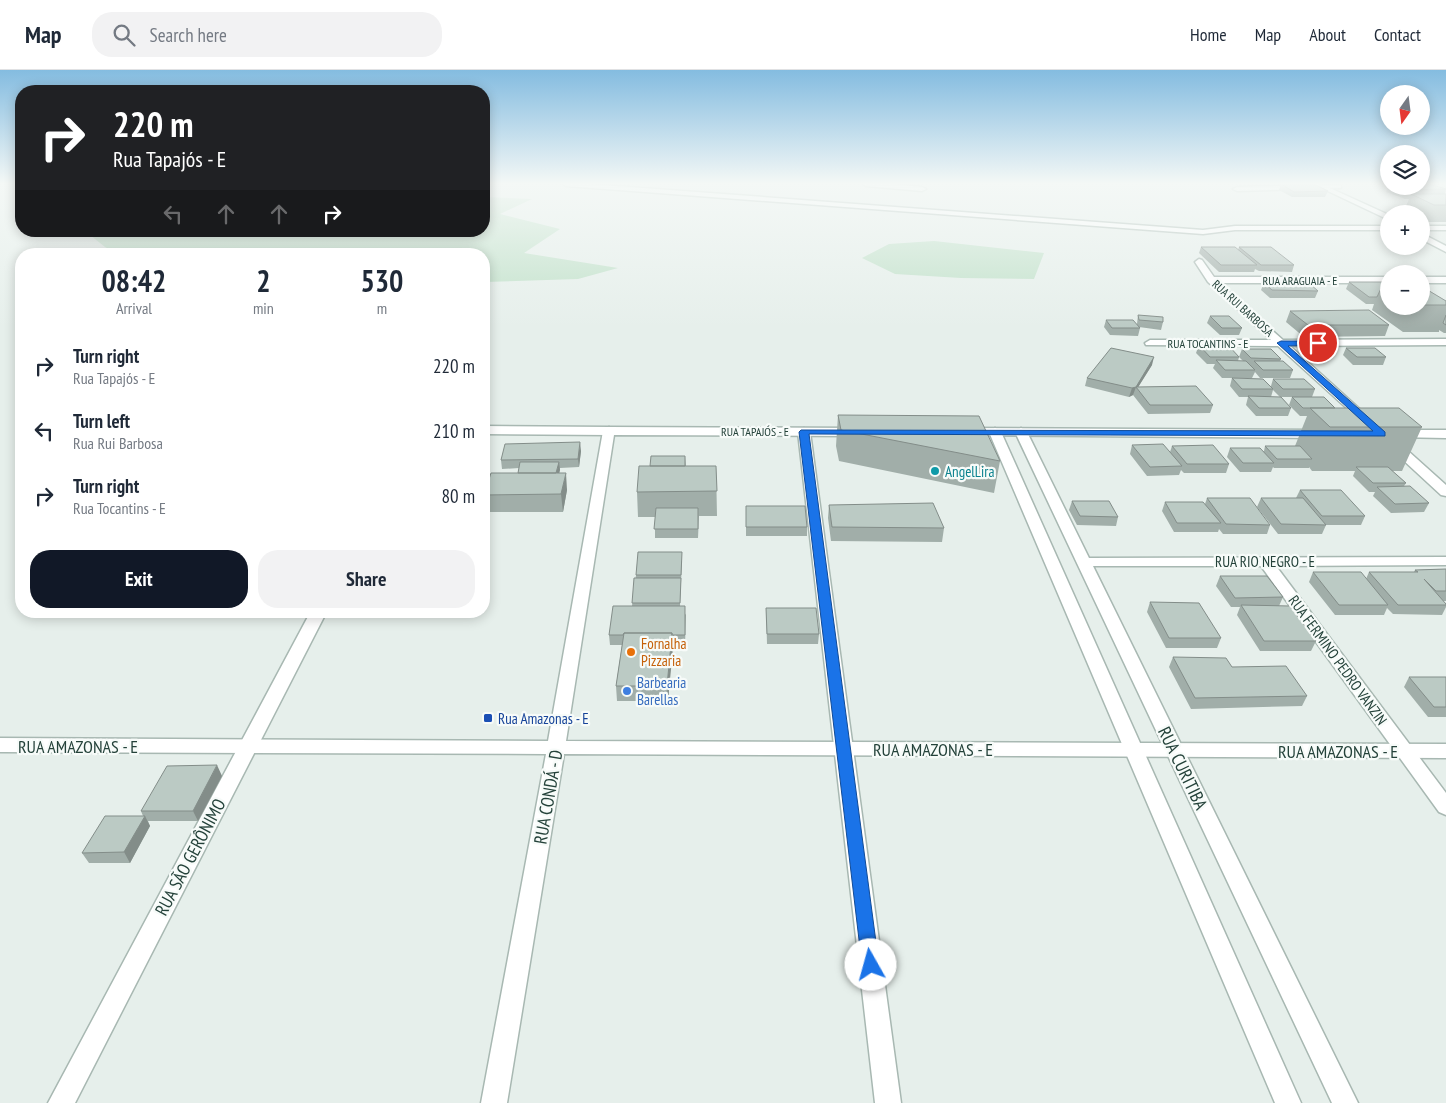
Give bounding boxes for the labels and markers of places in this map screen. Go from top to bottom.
pin [1297,322,1339,364]
place label: AngelLira [945,462,994,481]
marker: AngelLira [929,465,941,477]
place label: Fornalha Pizzaria [641,634,686,670]
marker: Fornalha Pizzaria [625,646,637,658]
place label: Barbearia Barellas [637,673,686,709]
marker: Barbearia Barellas [621,685,633,697]
place label: Rua Amazonas - E [498,709,589,728]
marker: Rua Amazonas - E [482,712,494,724]

